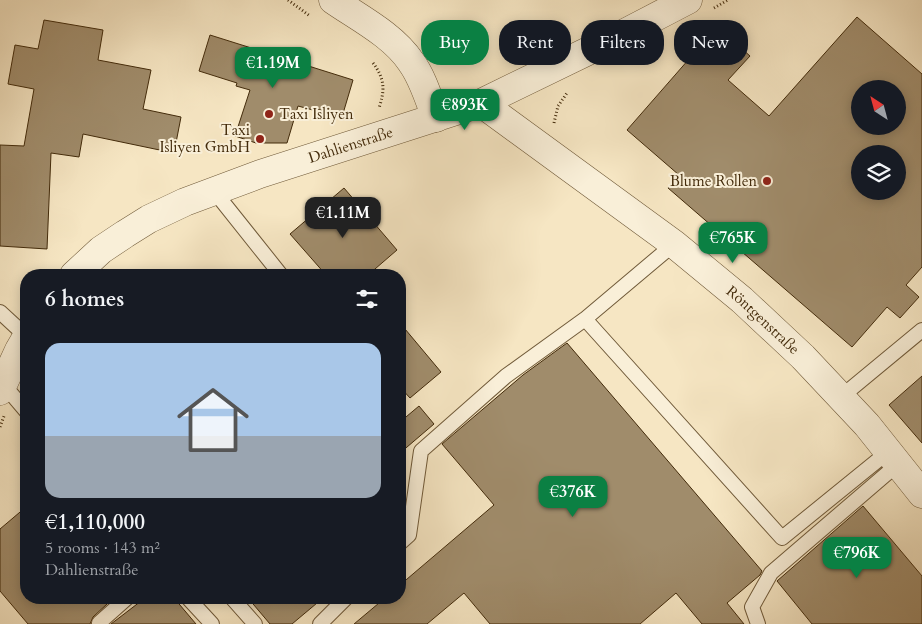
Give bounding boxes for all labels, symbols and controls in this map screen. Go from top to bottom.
chip: Buy [421,20,489,65]
chip: Rent [499,20,571,65]
chip: Filters [581,20,664,65]
chip: New [674,20,748,65]
pin: €1.19M [232,46,314,89]
text: €1.19M [246,52,300,74]
north arrow [851,80,906,135]
map controls [851,80,906,200]
pin: €893K [430,88,500,131]
text: €893K [441,94,489,116]
place label: Taxi Isliyen [279,104,354,124]
marker: Taxi Isliyen [263,108,275,120]
place label: Taxi Isliyen GmbH [159,120,250,157]
street label: Dahlienstraße [306,122,396,168]
marker: Taxi Isliyen GmbH [254,133,266,145]
button: layers [851,145,906,200]
place label: Blume Rollen [670,171,757,191]
marker: Blume Rollen [761,175,773,187]
pin: €1.11M [302,196,384,239]
text: €1.11M [316,202,370,224]
pin: €765K [698,222,768,264]
text: €765K [709,227,757,249]
street label: Röntgenstraße [722,281,804,359]
text: 6 homes [45,285,124,314]
icon: filters [353,285,381,313]
icon: home [168,375,258,465]
pin: €376K [538,476,608,518]
text: €376K [549,481,597,503]
text: €1,110,000 [45,508,145,537]
pin: €796K [822,536,892,579]
text: 5 rooms · 143 m² [45,537,160,559]
text: €796K [833,542,881,564]
text: Dahlienstraße [45,559,139,581]

